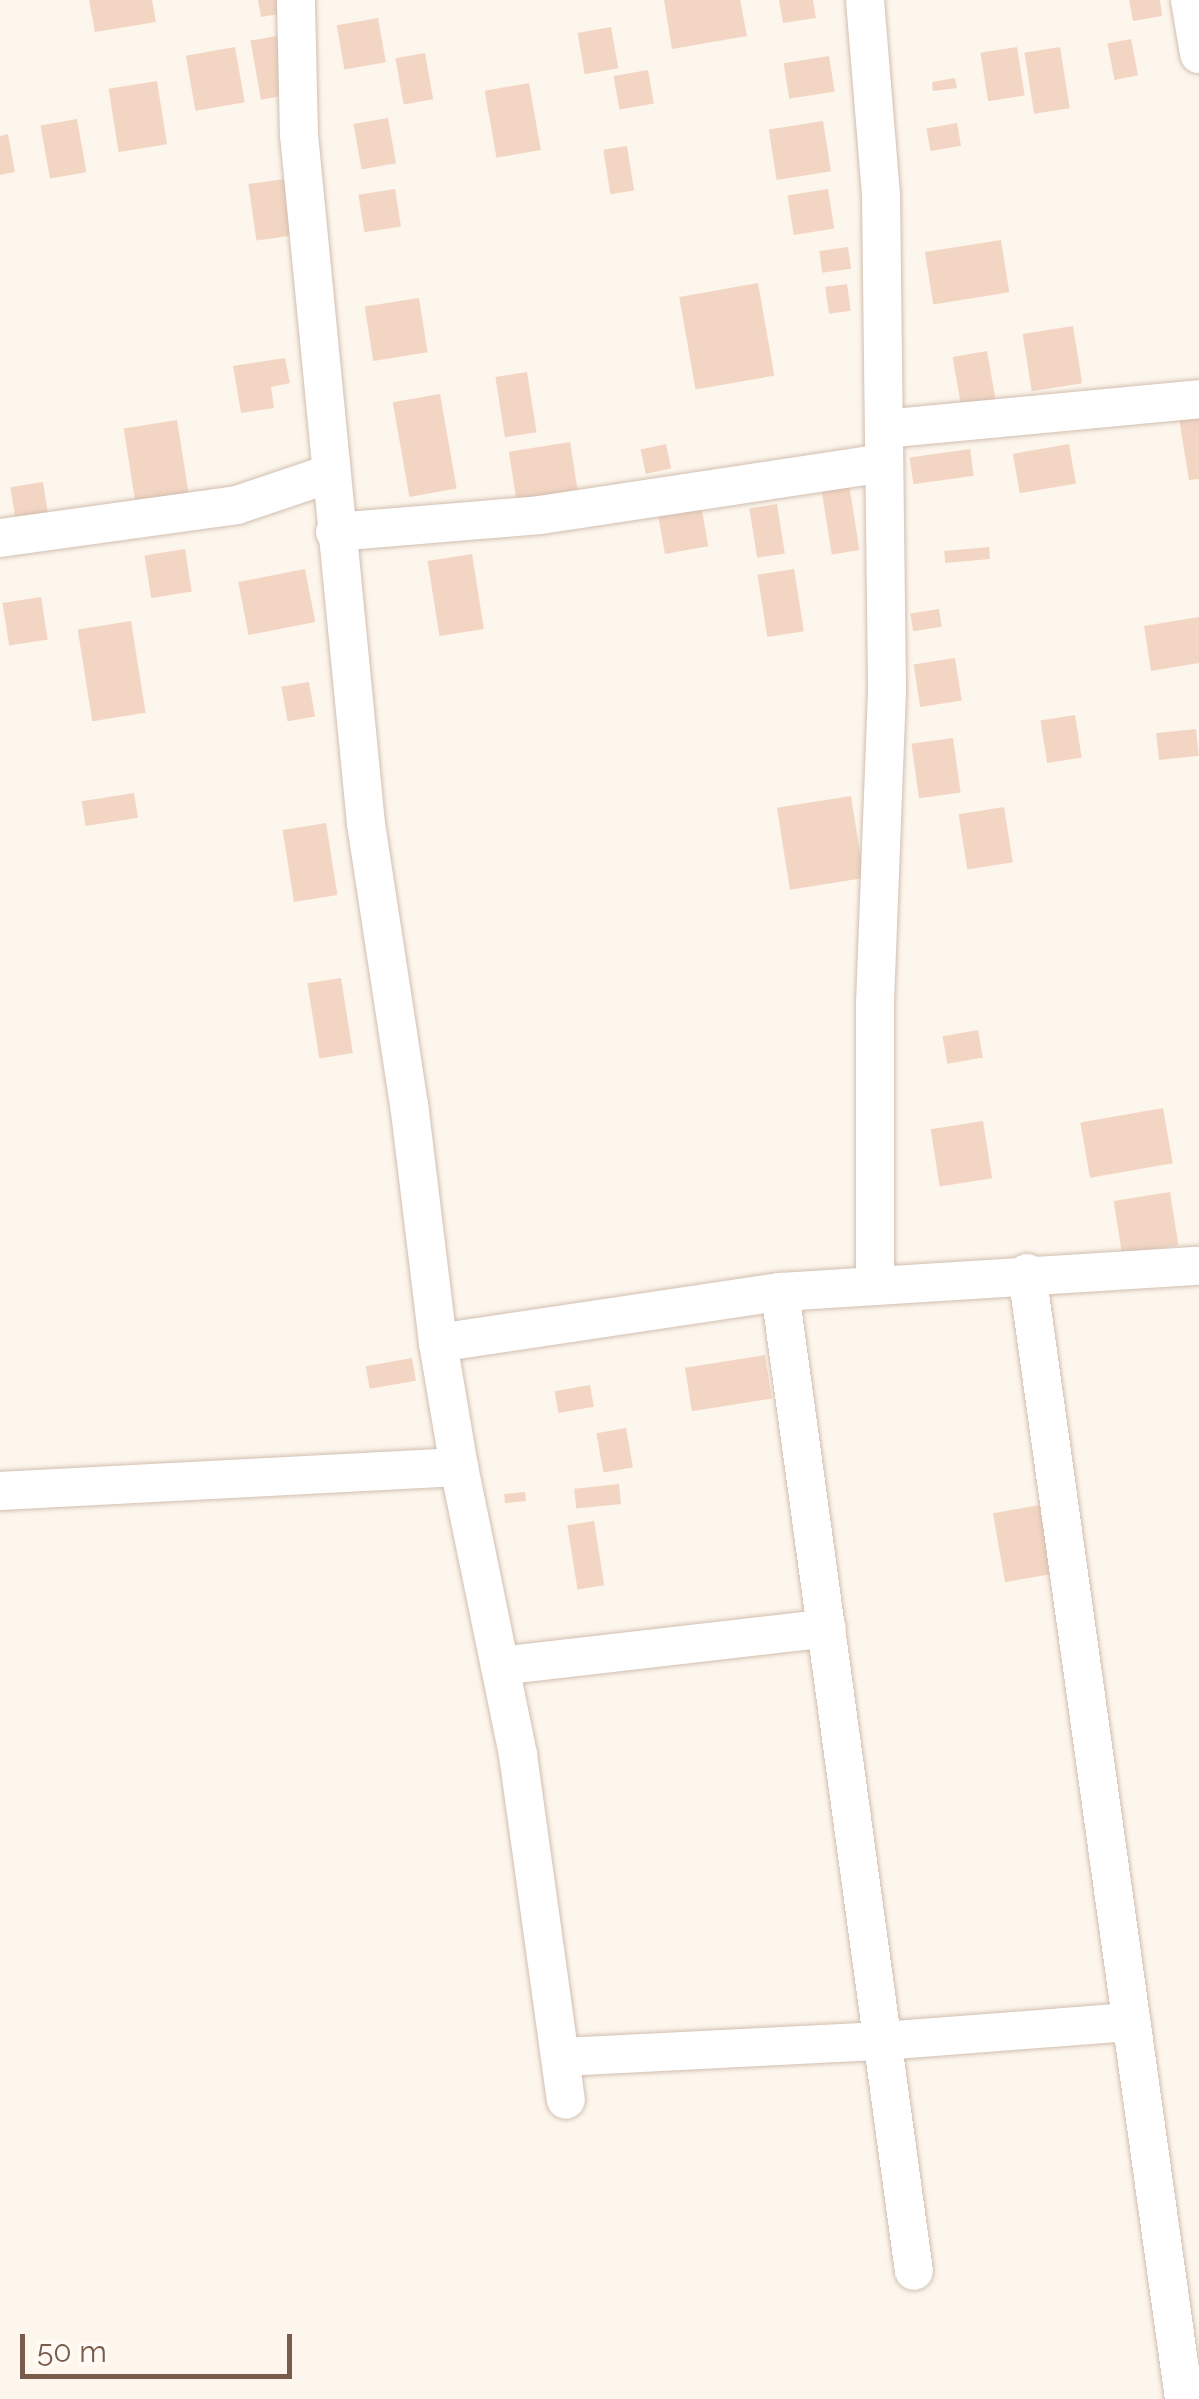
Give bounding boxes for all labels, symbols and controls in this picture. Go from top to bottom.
scale bar [25,2314,298,2376]
text: 50 m [37,2334,107,2369]

